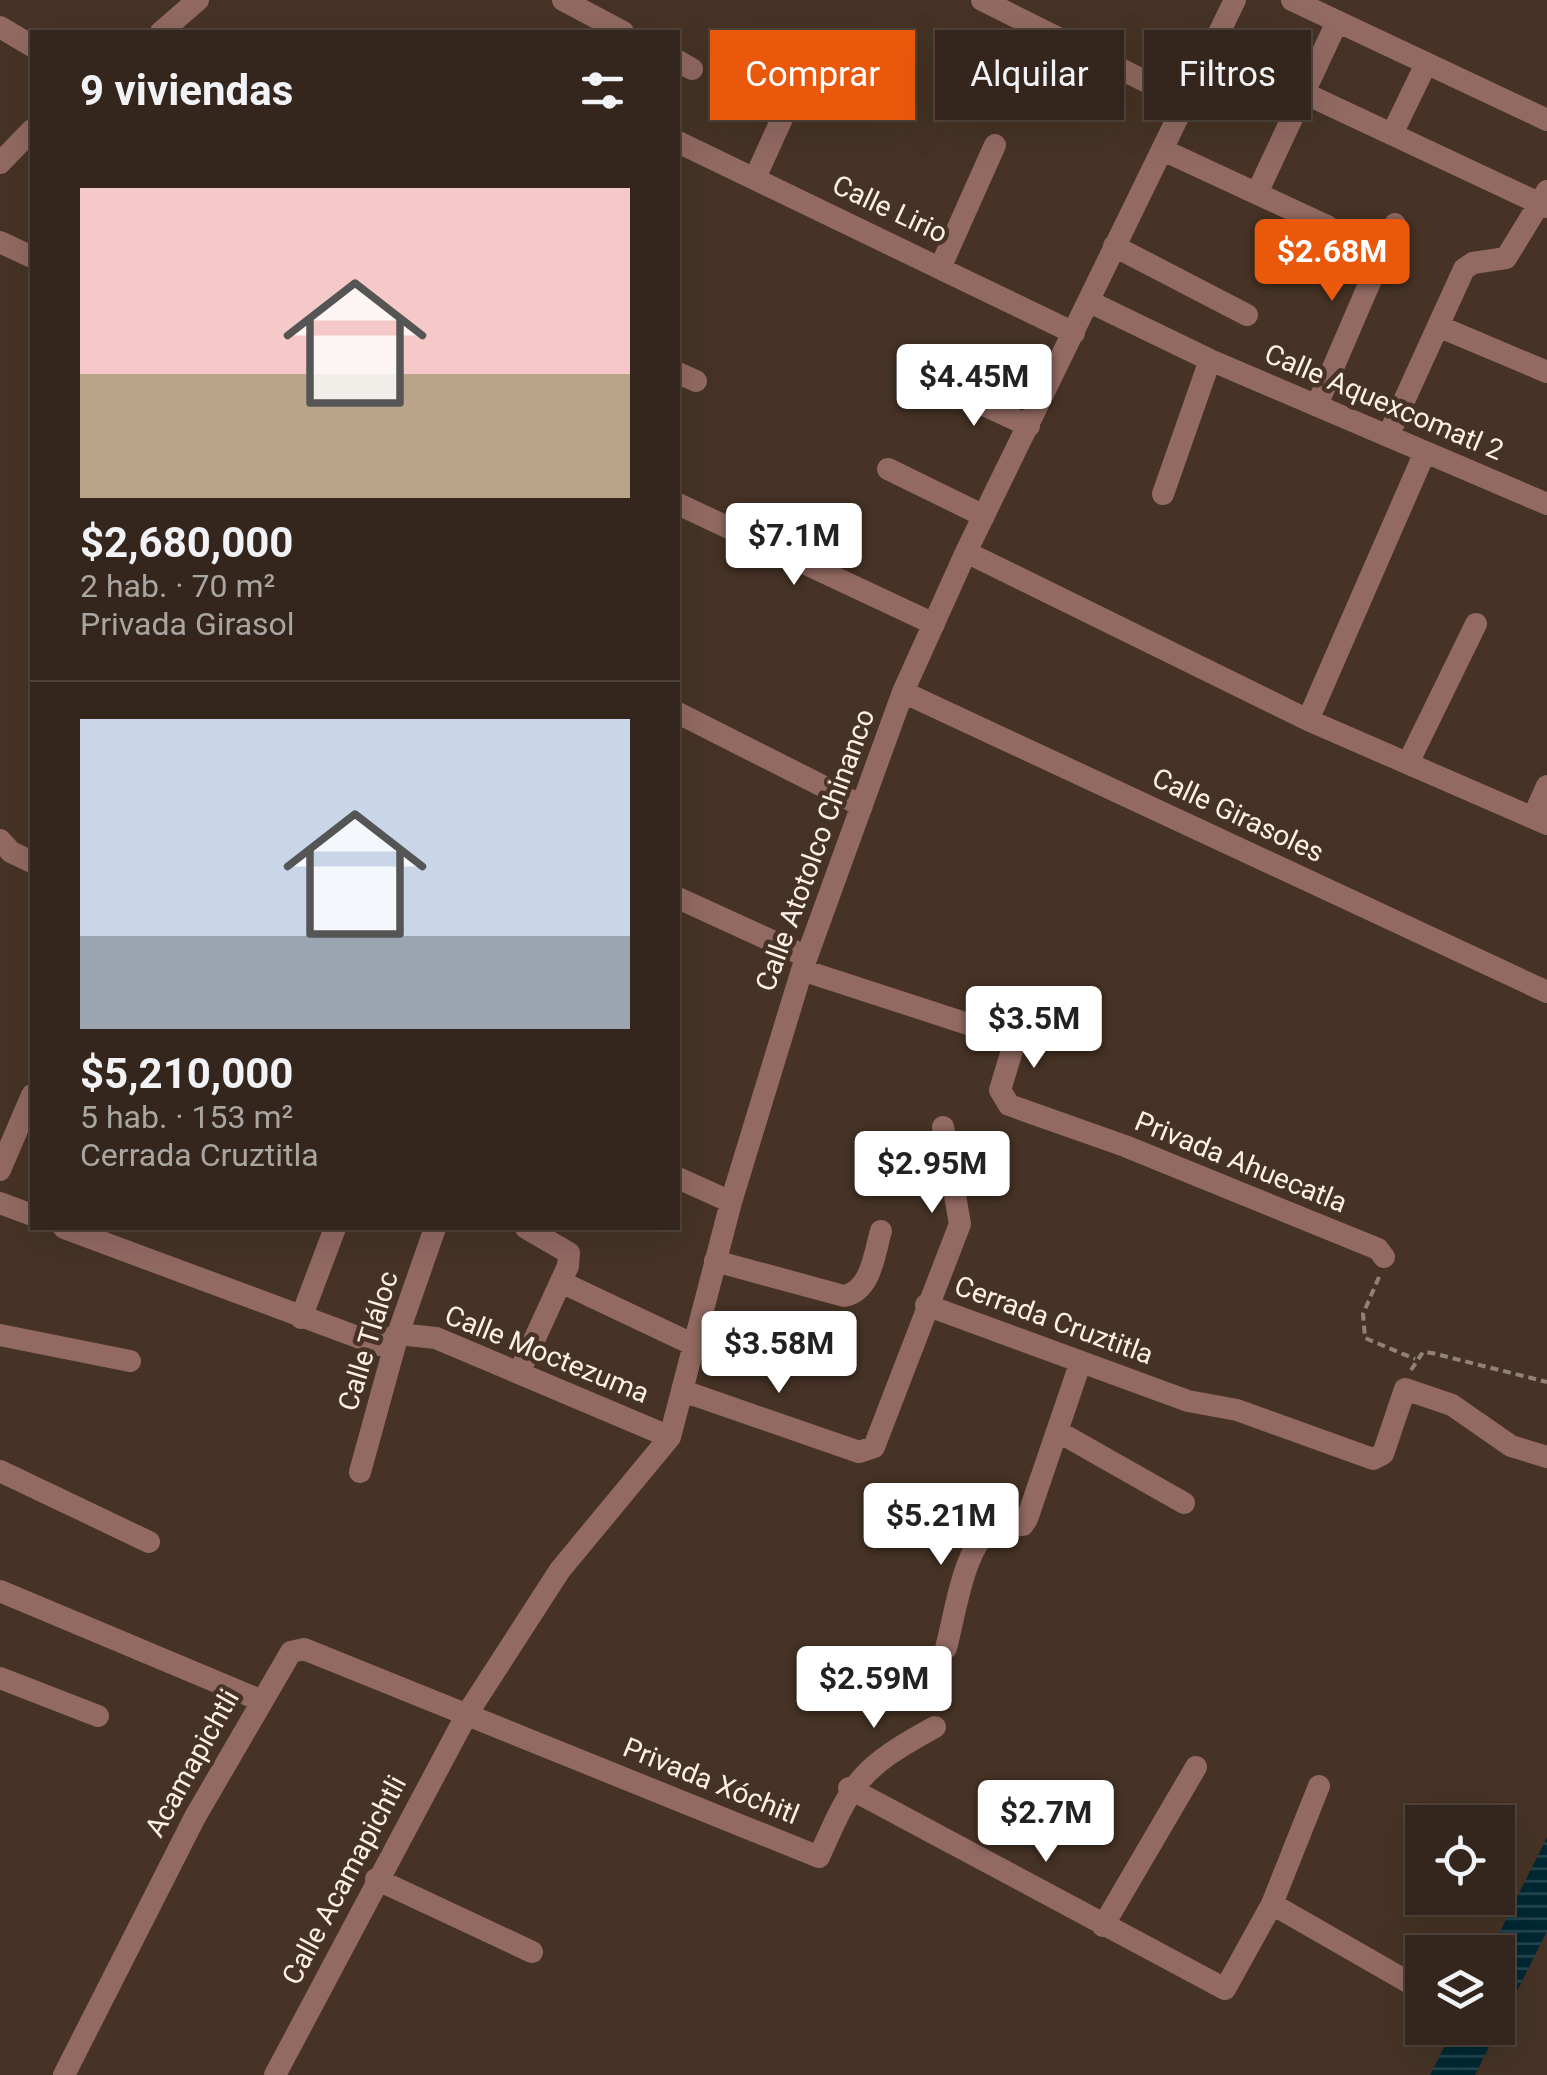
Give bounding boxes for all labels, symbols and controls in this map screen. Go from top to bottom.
chip: Comprar [710,30,915,120]
chip: Alquilar [935,30,1124,120]
chip: Filtros [1144,30,1311,120]
icon: filters [575,63,630,118]
text: 9 viviendas [80,66,293,115]
street label: Calle Lirio [827,168,953,250]
pin: $2.68M [1251,219,1413,304]
text: $2.68M [1277,232,1387,270]
icon: home [265,253,445,433]
street label: Calle Aquexcomatl 2 [1260,337,1508,467]
pin: $4.45M [893,344,1055,429]
text: $4.45M [919,357,1029,395]
pin: $7.1M [724,503,864,588]
text: $7.1M [748,516,840,554]
text: $2,680,000 [80,518,293,567]
text: 2 hab. · 70 m² [80,567,275,605]
text: Privada Girasol [80,605,295,643]
street label: Calle Atotolco Chinanco [748,704,882,996]
street label: Calle Girasoles [1147,761,1329,869]
icon: home [265,784,445,964]
pin: $3.5M [964,986,1104,1071]
text: $3.5M [988,999,1080,1037]
text: $5,210,000 [80,1049,293,1098]
text: 5 hab. · 153 m² [80,1098,293,1136]
street label: Privada Ahuecatla [1130,1104,1352,1220]
pin: $2.95M [851,1131,1013,1216]
text: Cerrada Cruztitla [80,1136,319,1174]
text: $2.95M [877,1144,987,1182]
street label: Calle Tláloc [331,1267,405,1415]
street label: Cerrada Cruztitla [950,1269,1158,1371]
street label: Calle Moctezuma [440,1298,654,1410]
pin: $3.58M [698,1311,860,1396]
text: $3.58M [724,1324,834,1362]
pin: $5.21M [860,1483,1022,1568]
text: $5.21M [886,1496,996,1534]
pin: $2.59M [793,1646,955,1731]
text: $2.59M [819,1659,929,1697]
street label: Acamapichtli [138,1684,246,1842]
street label: Privada Xóchitl [618,1731,804,1831]
street label: Calle Acamapichtli [275,1770,413,1990]
pin: $2.7M [976,1780,1116,1865]
text: $2.7M [1000,1793,1092,1831]
map controls [1405,1805,1515,2045]
button: locate [1405,1805,1515,1915]
button: layers [1405,1935,1515,2045]

